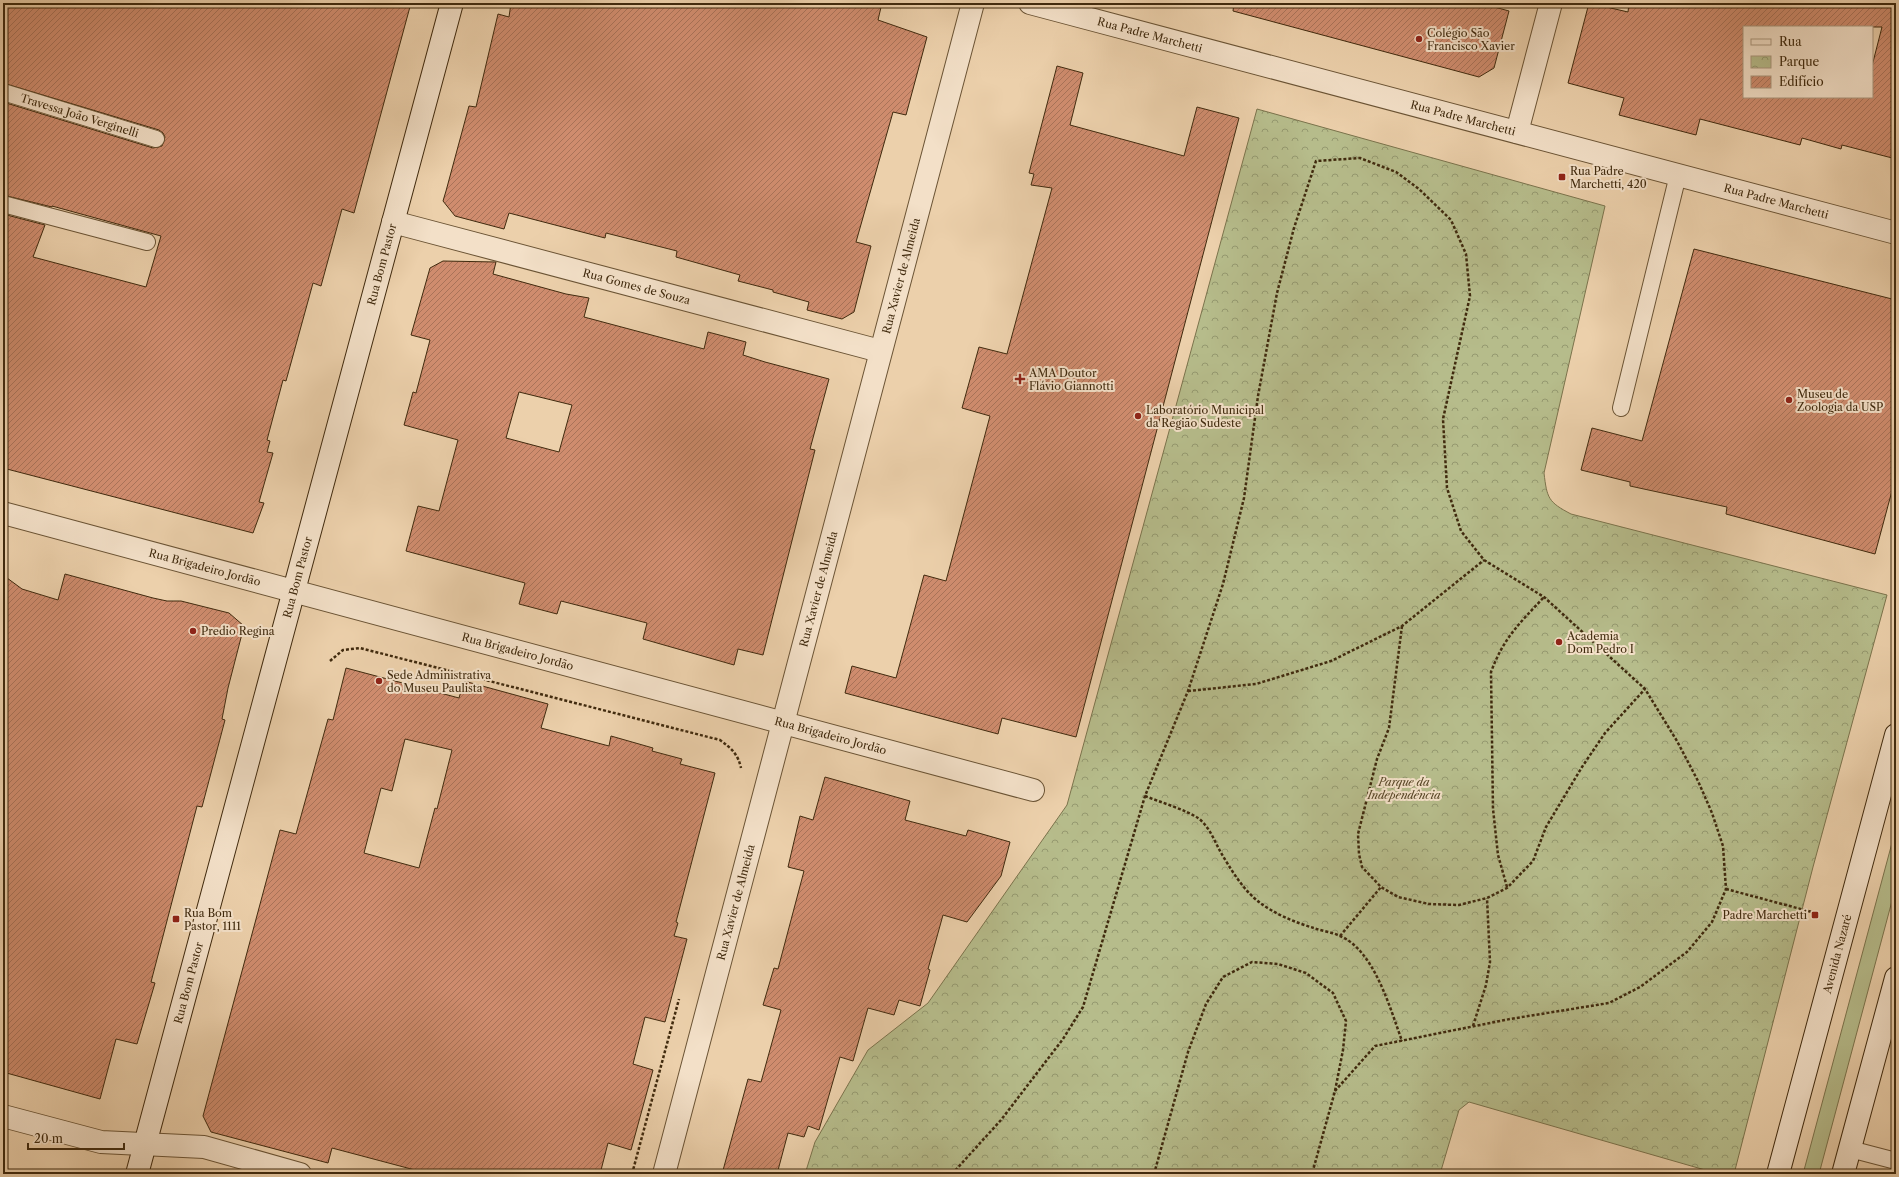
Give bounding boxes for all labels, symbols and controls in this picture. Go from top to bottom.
street label: Rua Padre Marchetti [1096,14,1204,56]
place label: Colégio São Francisco Xavier [1427,26,1515,53]
legend [1743,26,1873,98]
marker: Colégio São Francisco Xavier [1414,34,1424,44]
text: Rua [1779,34,1802,49]
text: Parque [1779,54,1820,69]
text: Edifício [1779,74,1824,89]
street label: Travessa João Verginelli [19,91,141,140]
street label: Rua Padre Marchetti [1409,97,1518,139]
place label: Rua Padre Marchetti, 420 [1570,164,1647,191]
marker: Rua Padre Marchetti, 420 [1557,172,1567,182]
street label: Rua Padre Marchetti [1722,181,1831,222]
street label: Rua Xavier de Almeida [879,216,923,335]
street label: Rua Bom Pastor [364,222,399,307]
street label: Rua Gomes de Souza [581,266,692,308]
place label: AMA Doutor Flávio Giannotti [1028,366,1114,393]
marker: AMA Doutor Flávio Giannotti [1014,373,1026,385]
place label: Museu de Zoologia da USP [1797,387,1883,414]
marker: Museu de Zoologia da USP [1784,395,1794,405]
place label: Laboratório Municipal da Região Sudeste [1146,403,1265,430]
marker: Laboratório Municipal da Região Sudeste [1133,411,1143,421]
street label: Rua Xavier de Almeida [796,529,840,649]
street label: Rua Bom Pastor [280,534,315,620]
street label: Rua Brigadeiro Jordão [147,546,263,589]
place label: Predio Regina [201,624,275,638]
marker: Predio Regina [188,626,198,636]
place label: Academia Dom Pedro I [1566,629,1634,656]
street label: Rua Brigadeiro Jordão [460,630,575,673]
marker: Academia Dom Pedro I [1554,637,1564,647]
place label: Sede Administrativa do Museu Paulista [387,668,491,695]
marker: Sede Administrativa do Museu Paulista [374,676,384,686]
street label: Rua Brigadeiro Jordão [773,714,888,757]
park label: Parque da Independência [1366,775,1441,802]
street label: Rua Xavier de Almeida [714,843,758,962]
place label: Rua Bom Pastor, 1111 [184,906,241,933]
place label: Padre Marchetti [1723,908,1808,922]
marker: Padre Marchetti [1810,910,1820,920]
street label: Avenida Nazaré [1820,913,1855,996]
marker: Rua Bom Pastor, 1111 [171,914,181,924]
street label: Rua Bom Pastor [171,940,206,1025]
scale bar [28,1125,124,1151]
text: 20 m [34,1131,63,1146]

